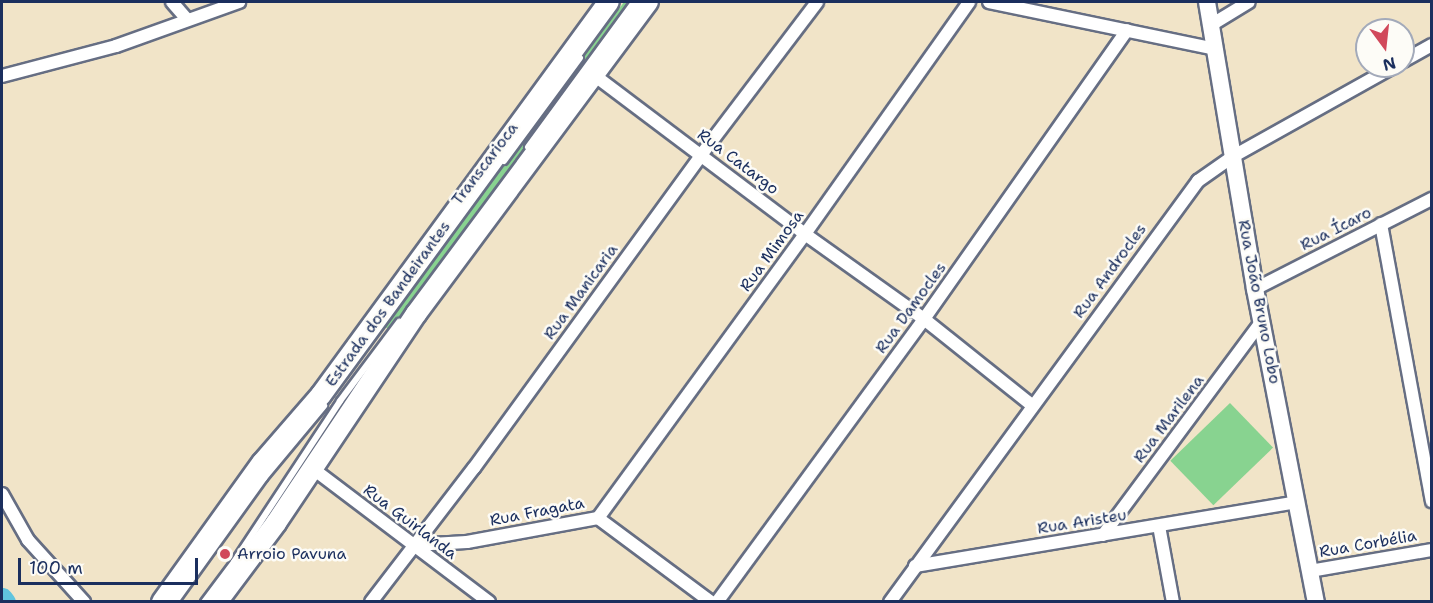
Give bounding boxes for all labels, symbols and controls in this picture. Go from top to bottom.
north arrow [1355,18,1415,78]
text: N [1380,52,1398,76]
street label: Transcarioca [448,119,522,209]
street label: Rua Catargo [693,125,783,199]
street label: Rua Ícaro [1297,203,1375,255]
street label: Rua Mimosa [736,207,808,295]
street label: Estrada dos Bandeirantes [321,217,455,391]
street label: Rua João Bruno Lobo [1234,218,1284,386]
street label: Rua Androcles [1069,220,1151,322]
street label: Rua Manicaria [540,241,622,343]
street label: Rua Damocles [872,259,950,357]
street label: Rua Marilena [1130,371,1208,467]
street label: Rua Guirlanda [359,481,461,563]
street label: Rua Fragata [488,493,586,531]
street label: Rua Aristeu [1036,505,1128,539]
street label: Rua Corbélia [1318,526,1418,562]
place label: Arroio Pavuna [237,544,347,564]
scale bar [21,546,201,584]
marker: Arroio Pavuna [218,547,232,561]
text: 100 m [29,556,83,580]

